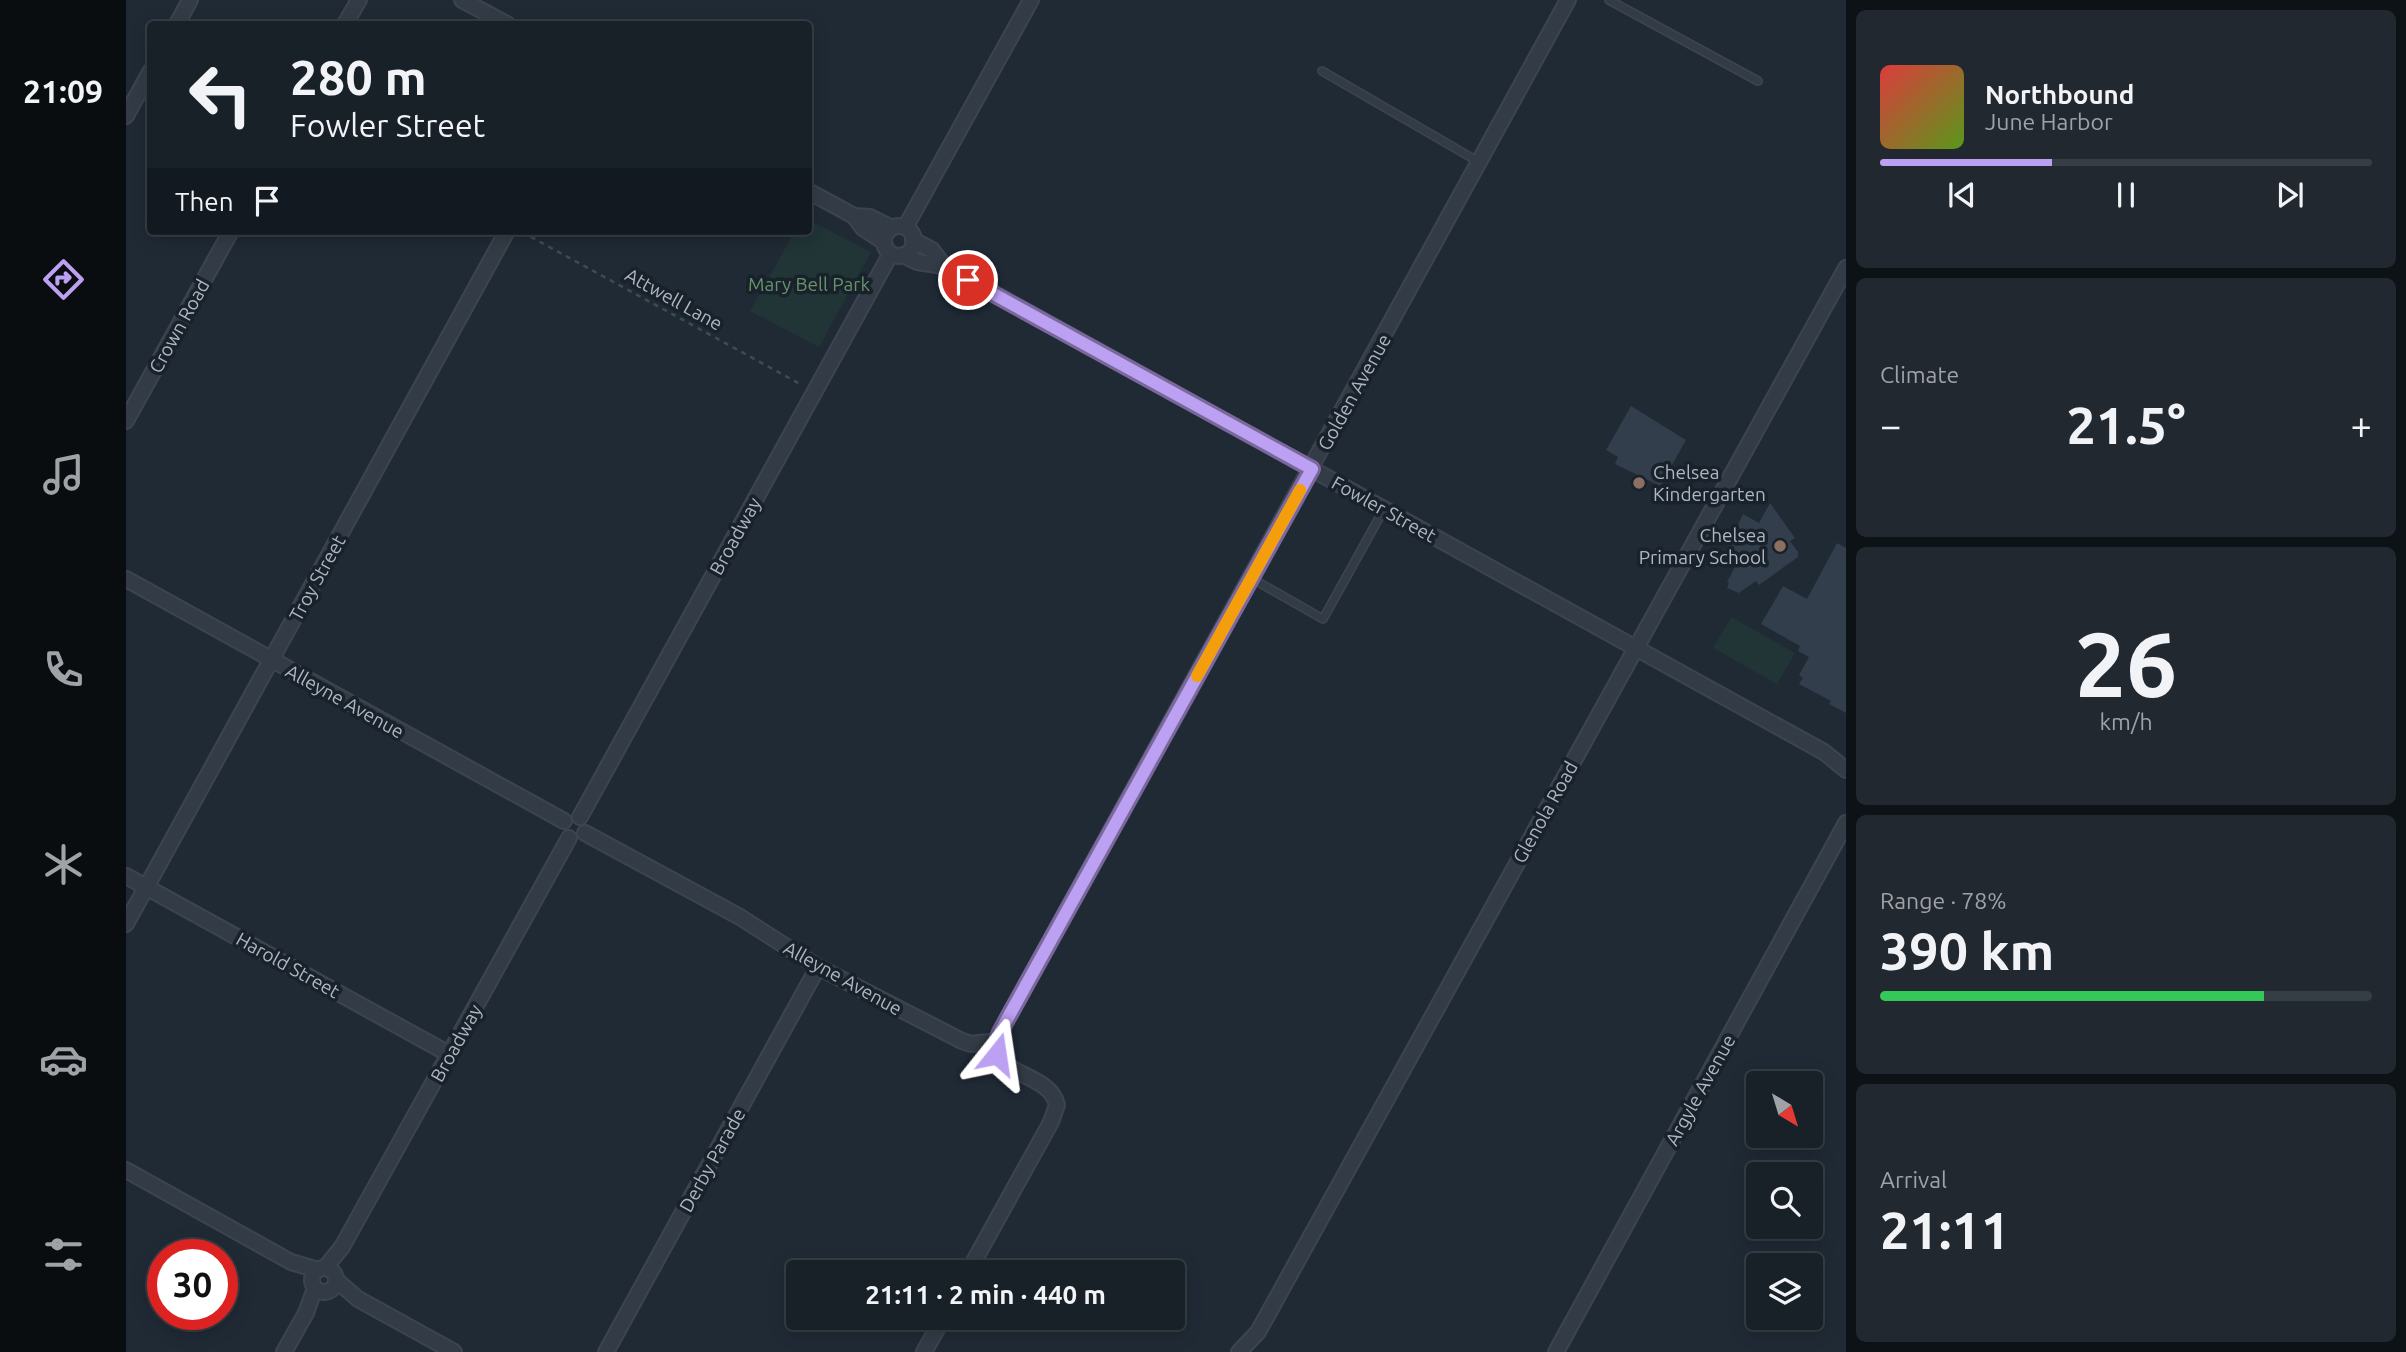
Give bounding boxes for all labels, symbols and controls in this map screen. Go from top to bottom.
icon: left [175,49,266,140]
text: 280 m [290,49,427,104]
text: 21:09 [23,73,103,109]
text: Northbound [1985,80,2134,109]
text: Fowler Street [290,107,485,143]
text: June Harbor [1985,109,2113,134]
icon: previous [1943,176,1981,214]
icon: pause [2107,176,2145,214]
icon: next [2271,176,2309,214]
icon: arrive [248,182,286,220]
text: Then [175,187,234,216]
pin [938,250,998,310]
icon: directions [39,255,88,304]
icon: arrive [949,261,987,299]
street label: Attwell Lane [622,263,726,335]
park label: Mary Bell Park [748,273,870,295]
street label: Crown Road [144,275,214,377]
street label: Golden Avenue [1313,330,1395,454]
text: Climate [1880,362,1959,387]
text: 21.5° [2066,396,2186,454]
text: − [1880,404,1901,446]
text: + [2351,404,2372,446]
icon: music [39,450,88,499]
place label: Chelsea Kindergarten [1653,461,1766,505]
street label: Fowler Street [1328,471,1440,547]
marker: Chelsea Kindergarten [1631,475,1647,491]
street label: Broadway [705,494,765,578]
place label: Chelsea Primary School [1639,524,1766,568]
street label: Troy Street [284,531,350,625]
marker: Chelsea Primary School [1772,538,1788,554]
text: 26 [2075,612,2177,714]
icon: phone [39,645,88,694]
street label: Alleyne Avenue [282,659,408,743]
text: km/h [2099,709,2153,734]
street label: Glenola Road [1508,757,1582,867]
icon: climate [39,840,88,889]
text: Range · 78% [1880,888,2007,913]
text: 390 km [1880,922,2054,980]
street label: Harold Street [232,928,344,1003]
street label: Alleyne Avenue [780,936,906,1020]
street label: Broadway [426,1001,486,1085]
position arrow [960,1017,1034,1091]
street label: Argyle Avenue [1660,1031,1740,1149]
icon: car [39,1035,88,1084]
north arrow [1746,1071,1824,1148]
map controls [1746,1071,1823,1330]
street label: Derby Parade [674,1104,750,1216]
button: search [1746,1162,1823,1239]
text: Arrival [1880,1167,1947,1192]
text: 21:11 [1880,1201,2010,1259]
icon: filters [39,1230,88,1279]
speed limit sign: 30 [147,1239,238,1330]
button: layers [1746,1253,1823,1330]
text: 21:11 · 2 min · 440 m [865,1280,1106,1309]

